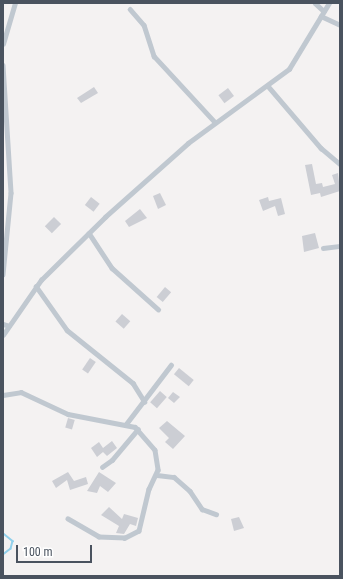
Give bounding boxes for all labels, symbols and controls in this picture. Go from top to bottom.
scale bar [18,537,94,563]
text: 100 m [23,545,53,559]

